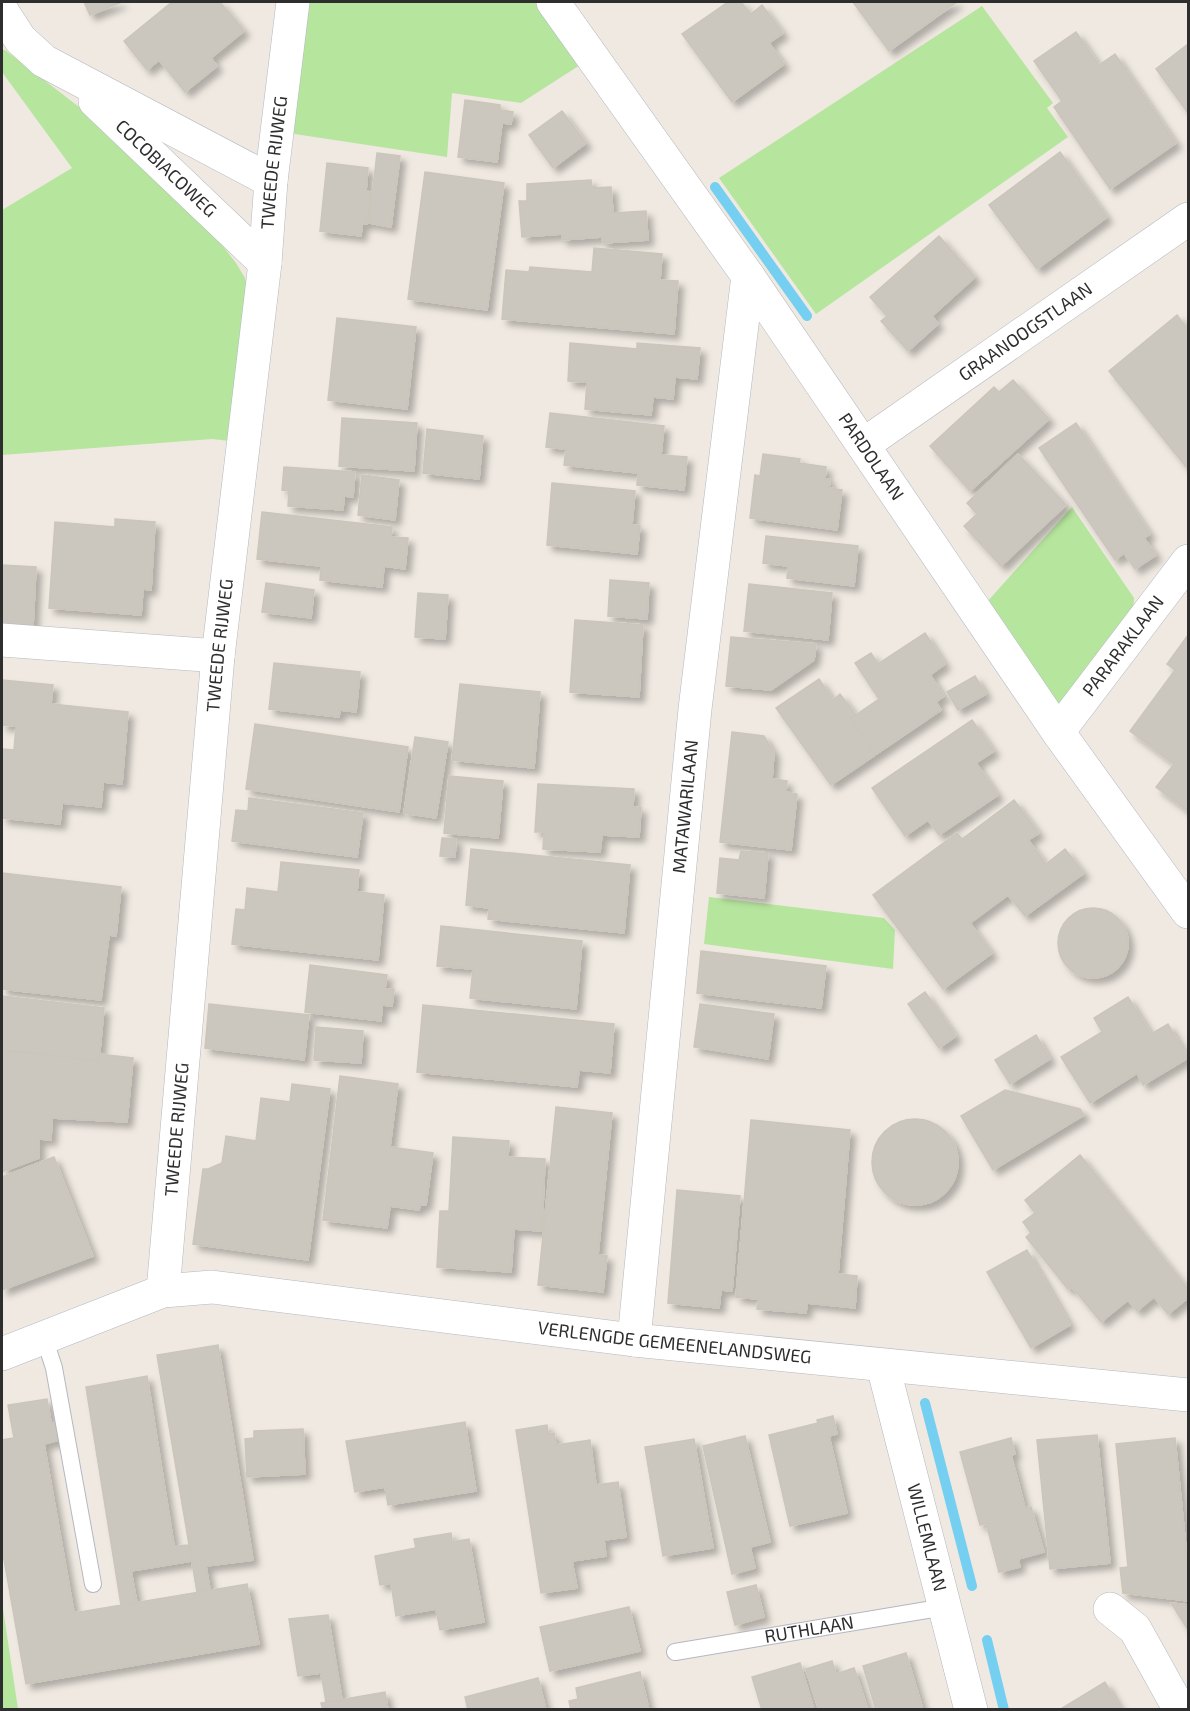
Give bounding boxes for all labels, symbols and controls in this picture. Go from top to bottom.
street label: TWEEDE RIJWEG [255,95,291,230]
street label: COCOBIACOWEG [111,115,222,221]
street label: GRAANOOGSTLAAN [954,277,1096,385]
street label: PARDOLAAN [834,408,909,504]
street label: TWEEDE RIJWEG [201,577,237,713]
street label: PARARAKLAAN [1077,591,1168,700]
street label: MATAWARILAAN [667,739,702,874]
street label: TWEEDE RIJWEG [159,1062,193,1197]
street label: VERLENGDE GEMEENELANDSWEG [536,1316,813,1368]
street label: WILLEMLAAN [903,1481,952,1594]
street label: RUTHLAAN [763,1610,855,1647]

